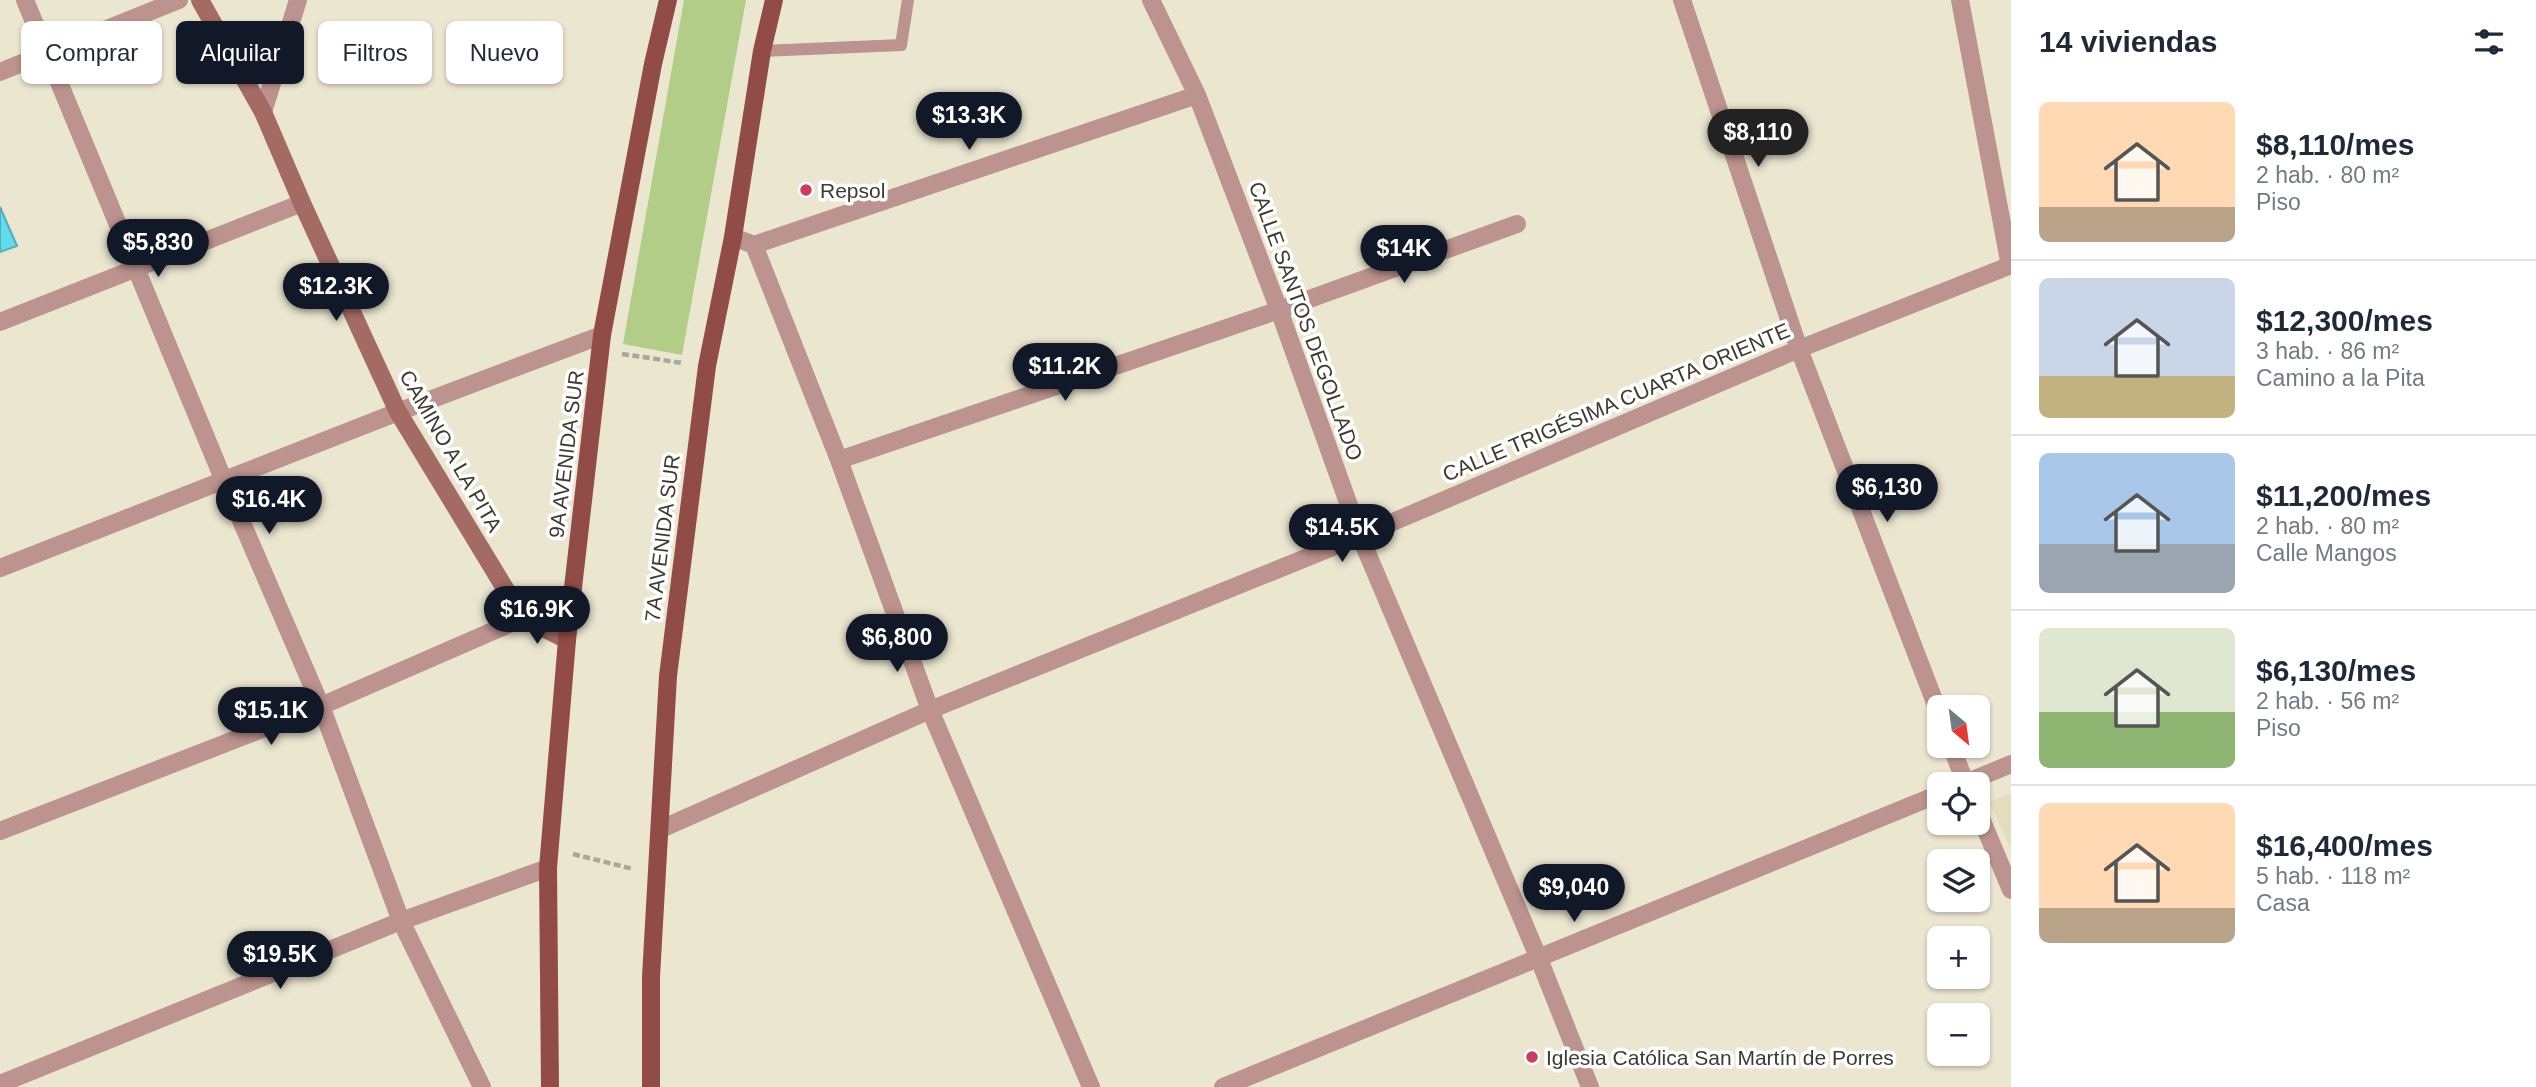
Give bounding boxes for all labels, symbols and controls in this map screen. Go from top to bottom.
chip: Comprar [21,21,162,84]
chip: Alquilar [176,21,304,84]
chip: Filtros [318,21,432,84]
chip: Nuevo [446,21,563,84]
icon: filters [2470,23,2508,61]
text: 14 viviendas [2039,25,2217,58]
pin: $13.3K [912,92,1026,152]
text: $13.3K [932,102,1006,128]
pin: $8,110 [1701,110,1815,169]
text: $8,110 [1723,119,1793,145]
text: $8,110/mes [2256,128,2414,161]
icon: home [2095,130,2179,214]
text: 2 hab. · 80 m² [2256,162,2399,188]
place label: Repsol [820,179,885,202]
street label: CALLE SANTOS DEGOLLADO [1245,179,1367,463]
marker: Repsol [798,182,814,198]
text: Piso [2256,189,2301,215]
pin: $5,830 [101,219,215,279]
pin: $14K [1363,226,1445,285]
text: $5,830 [123,229,193,255]
text: $14K [1377,235,1431,261]
pin: $12.3K [279,264,393,323]
text: $12.3K [299,273,373,299]
text: $12,300/mes [2256,304,2433,337]
icon: home [2095,306,2179,390]
street label: CALLE TRIGÉSIMA CUARTA ORIENTE [1439,318,1793,486]
text: 3 hab. · 86 m² [2256,338,2399,364]
pin: $11.2K [1008,344,1122,403]
text: $11.2K [1029,353,1101,379]
text: Camino a la Pita [2256,365,2425,391]
street label: CAMINO A LA PITA [395,366,507,536]
street label: 9A AVENIDA SUR [544,369,588,539]
street label: 7A AVENIDA SUR [640,453,684,623]
pin: $6,130 [1830,464,1944,524]
text: $6,130 [1852,474,1922,500]
pin: $16.4K [212,476,326,536]
text: $11,200/mes [2256,479,2431,512]
icon: home [2095,481,2179,565]
text: $16.4K [232,486,306,512]
pin: $14.5K [1285,504,1399,564]
text: 2 hab. · 80 m² [2256,513,2399,539]
text: $14.5K [1305,514,1379,540]
text: Calle Mangos [2256,540,2397,566]
pin: $16.9K [480,586,594,646]
text: $16.9K [500,596,574,622]
pin: $6,800 [840,614,954,674]
text: $6,800 [862,624,932,650]
text: $6,130/mes [2256,654,2416,687]
icon: home [2095,656,2179,740]
pin: $15.1K [214,688,328,747]
text: 2 hab. · 56 m² [2256,688,2399,714]
north arrow [1927,695,1990,758]
map controls [1927,695,1990,1066]
text: $15.1K [234,697,308,723]
text: Piso [2256,715,2301,741]
button: locate [1927,772,1990,835]
text: $16,400/mes [2256,829,2433,862]
icon: home [2095,831,2179,915]
button: layers [1927,849,1990,912]
text: 5 hab. · 118 m² [2256,863,2410,889]
pin: $9,040 [1517,864,1631,924]
text: $9,040 [1539,874,1609,900]
text: Casa [2256,890,2310,916]
button: + [1927,926,1990,989]
pin: $19.5K [223,932,337,991]
text: $19.5K [243,941,317,967]
button: − [1927,1003,1990,1066]
place label: Iglesia Católica San Martín de Porres [1546,1046,1894,1069]
marker: Iglesia Católica San Martín de Porres [1524,1049,1540,1065]

